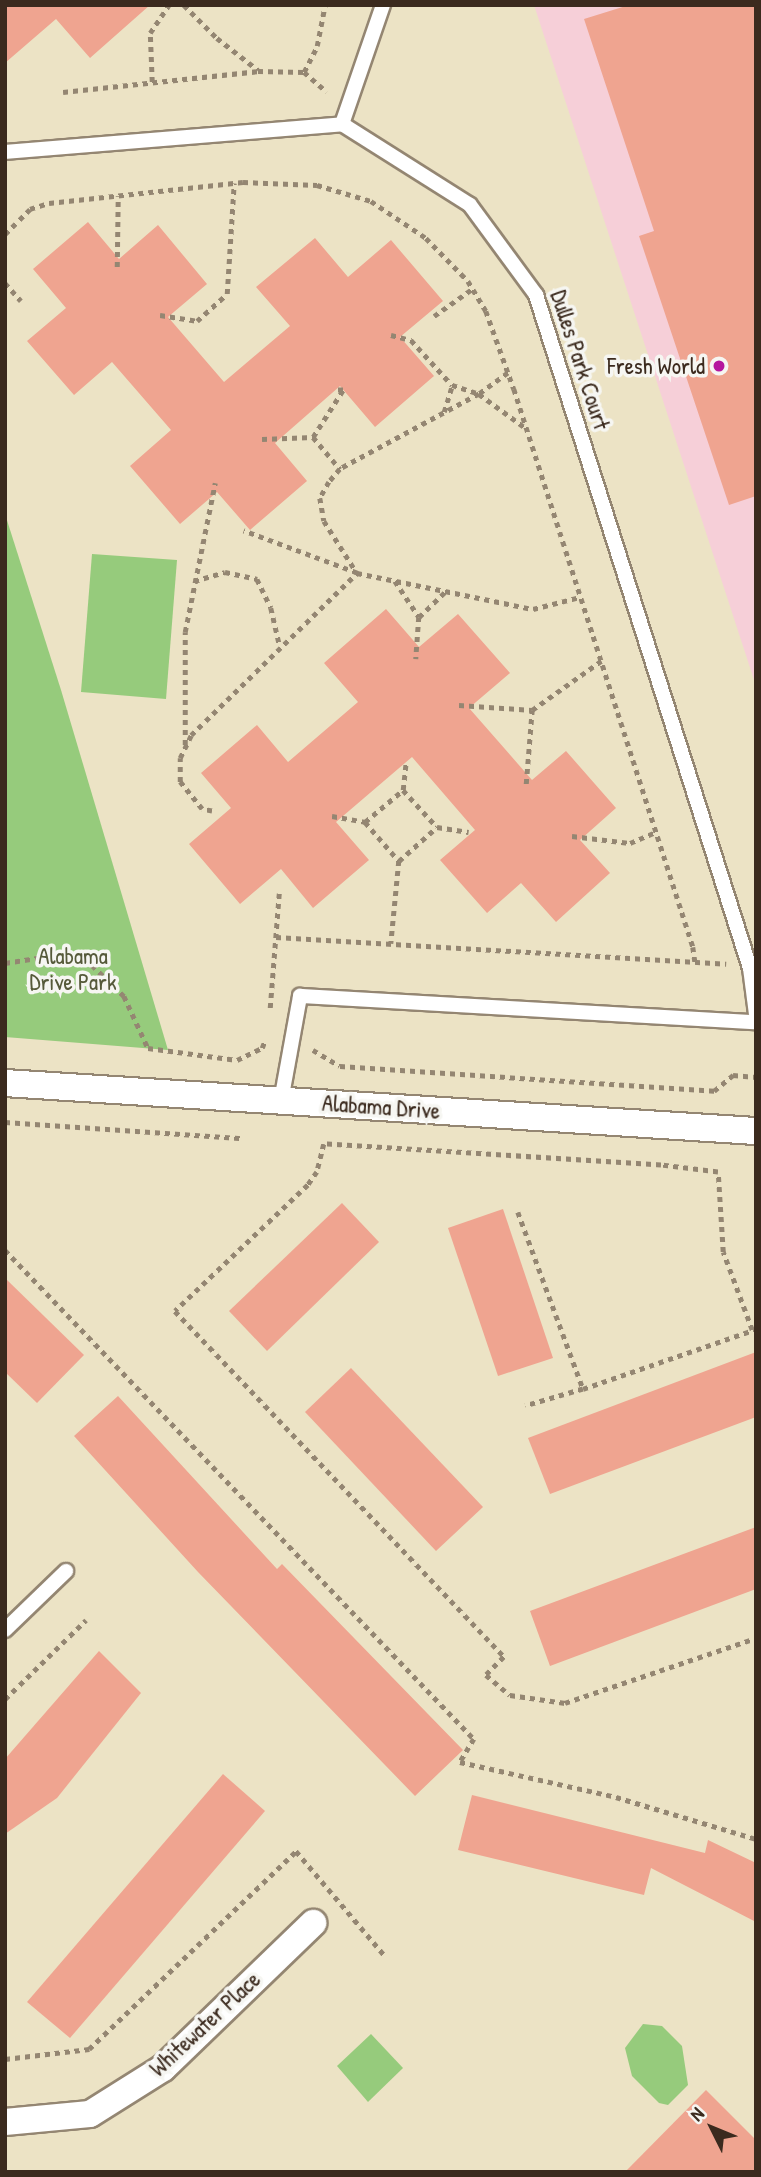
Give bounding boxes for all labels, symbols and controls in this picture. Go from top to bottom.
street label: Dulles Park Court [544,287,616,433]
place label: Fresh World [607,352,705,380]
marker: Fresh World [711,358,727,374]
park label: Alabama Drive Park [29,942,117,996]
street label: Alabama Drive [321,1089,441,1125]
street label: Whitewater Place [144,1966,266,2082]
north arrow [677,2093,747,2163]
text: N [684,2101,710,2126]

